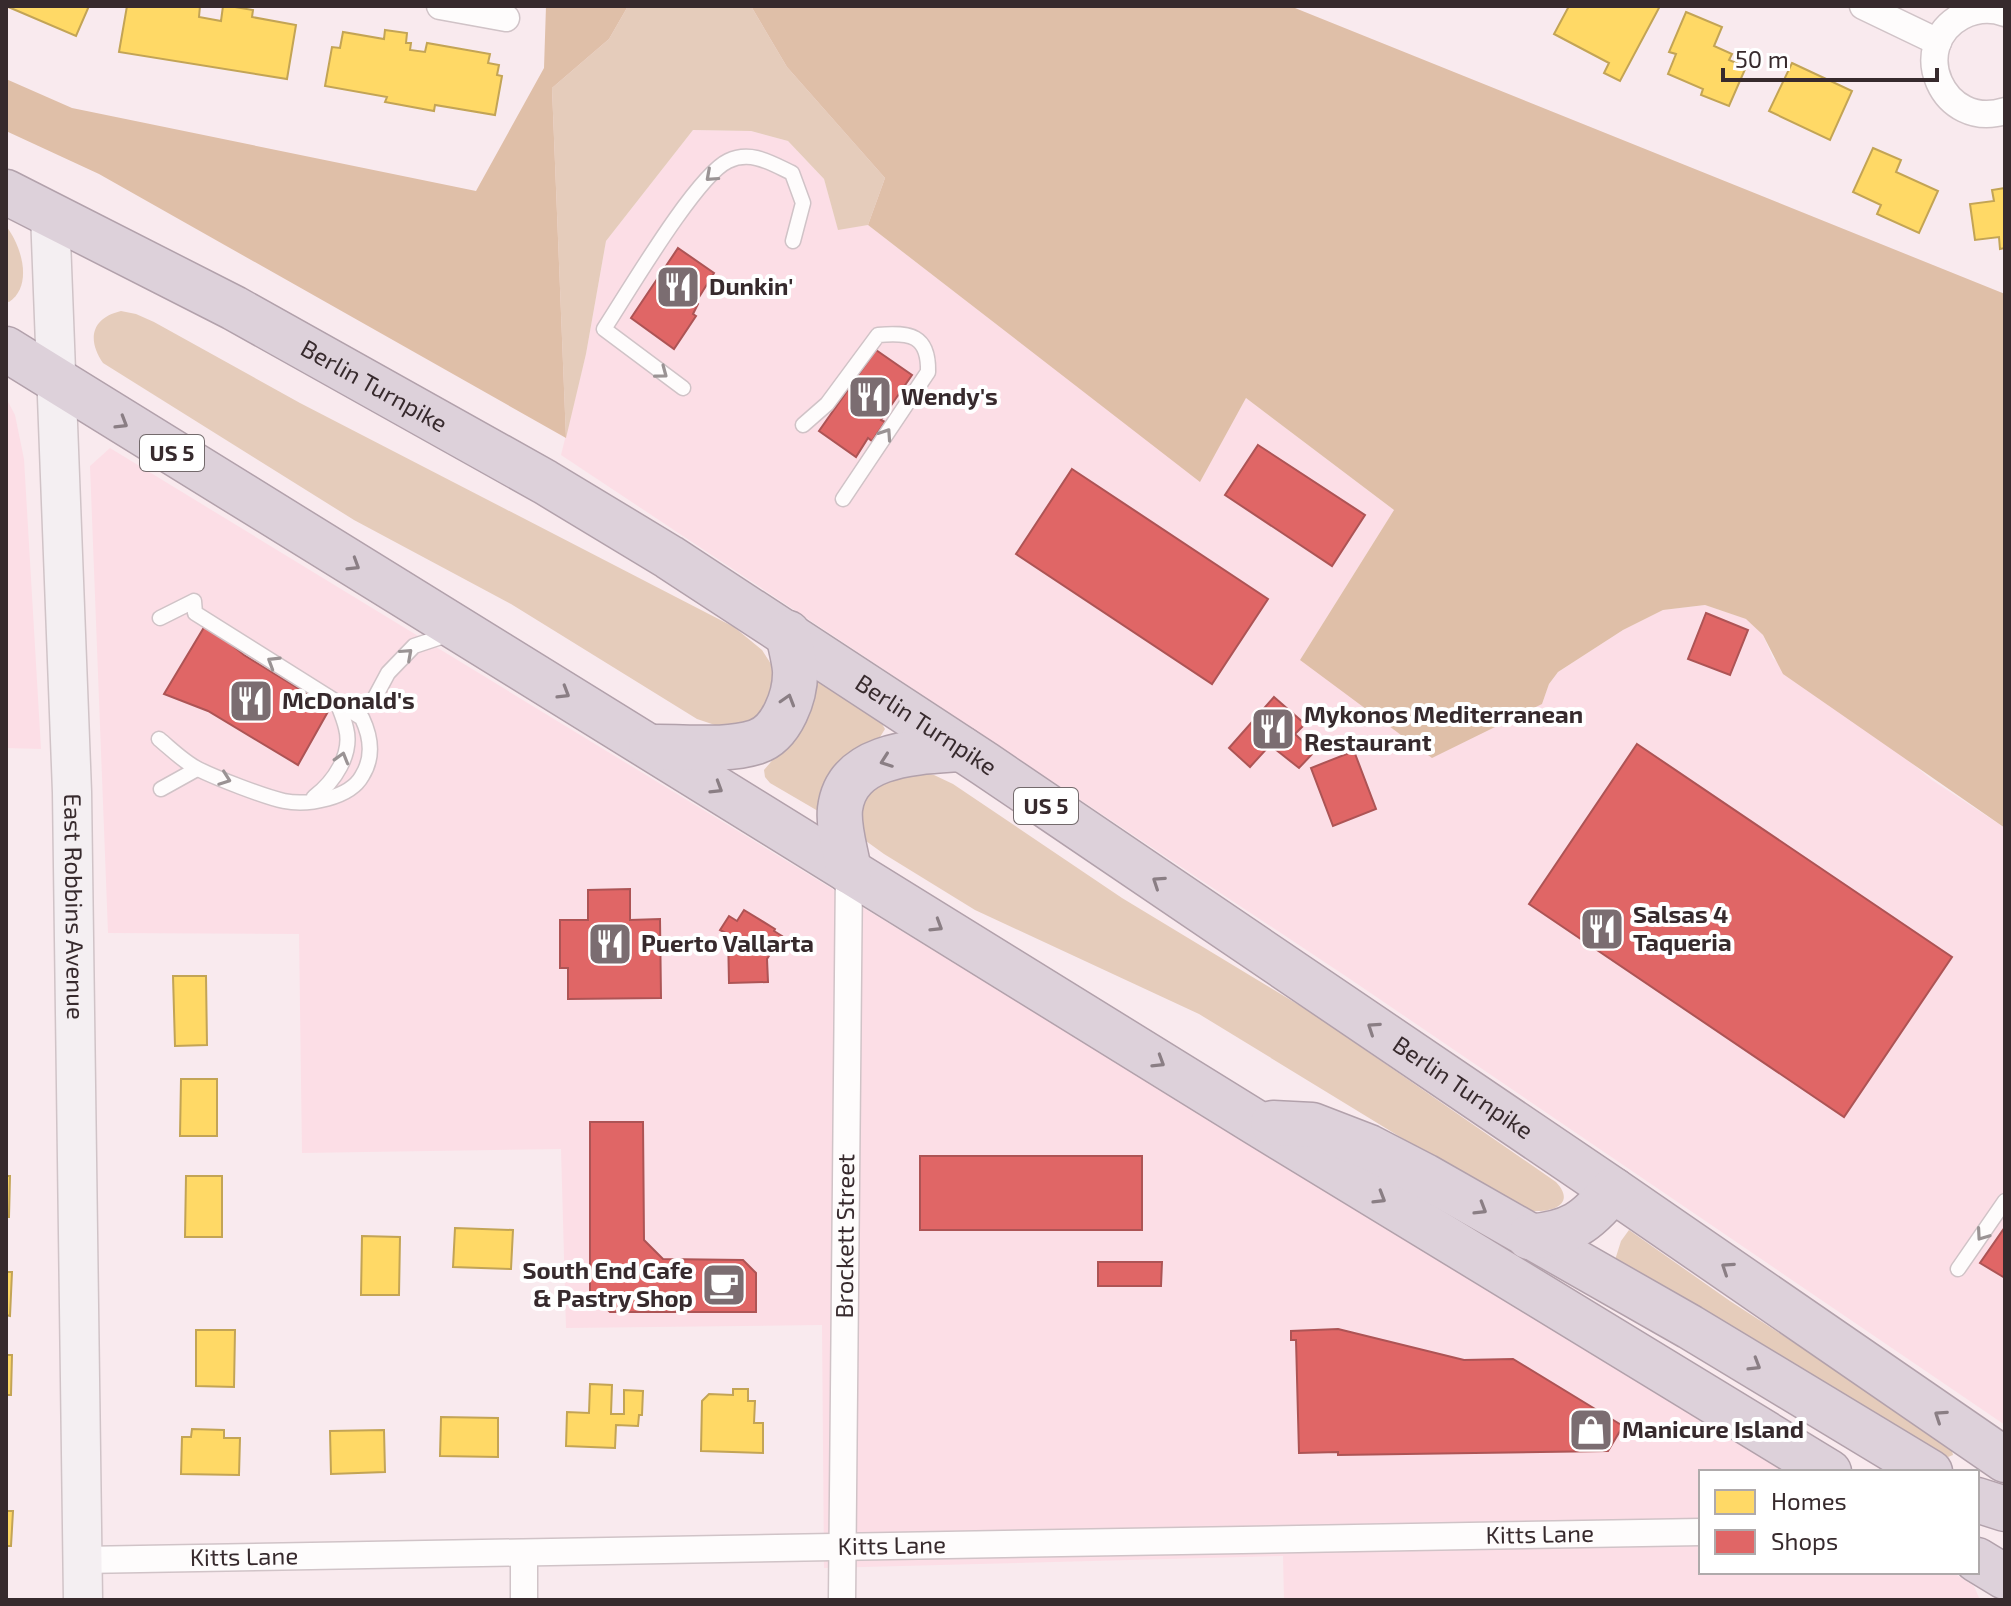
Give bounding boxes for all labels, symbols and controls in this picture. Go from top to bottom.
scale bar [1723,32,1937,82]
text: 50 m [1735,44,1789,73]
one-way arrow [706,167,721,181]
restaurant icon: Dunkin' [654,263,702,311]
place label: Dunkin' [709,271,793,300]
street label: Berlin Turnpike [296,332,453,437]
one-way arrow [654,363,668,377]
restaurant icon: Wendy's [846,373,894,421]
place label: Wendy's [901,381,998,410]
one-way arrow [113,413,128,428]
one-way arrow [877,428,892,443]
road number: US 5 [140,435,204,471]
one-way arrow [345,555,360,570]
one-way arrow [398,649,413,664]
one-way arrow [267,656,282,671]
street label: Berlin Turnpike [850,667,1003,781]
restaurant icon: McDonald's [227,677,275,725]
one-way arrow [555,684,570,699]
place label: McDonald's [282,685,415,714]
one-way arrow [779,694,795,708]
place label: Mykonos Mediterranean Restaurant [1304,699,1583,756]
restaurant icon: Mykonos Mediterranean Restaurant [1249,705,1297,753]
one-way arrow [333,751,349,765]
one-way arrow [880,751,894,767]
one-way arrow [217,769,231,786]
one-way arrow [708,779,723,794]
road number: US 5 [1014,788,1078,824]
street label: East Robbins Avenue [59,793,91,1020]
one-way arrow [1152,877,1166,892]
place label: Salsas 4 Taqueria [1633,899,1732,956]
restaurant icon: Salsas 4 Taqueria [1578,905,1626,953]
one-way arrow [928,916,943,931]
restaurant icon: Puerto Vallarta [586,920,634,968]
place label: Puerto Vallarta [641,928,814,957]
one-way arrow [1367,1023,1381,1038]
street label: Berlin Turnpike [1388,1029,1539,1144]
one-way arrow [1150,1053,1165,1068]
street label: Brockett Street [829,1153,859,1319]
one-way arrow [1371,1188,1386,1204]
one-way arrow [1472,1199,1487,1215]
one-way arrow [1977,1227,1992,1241]
place label: South End Cafe & Pastry Shop [522,1255,693,1312]
cafe icon: South End Cafe & Pastry Shop [700,1261,748,1309]
one-way arrow [1721,1263,1736,1278]
one-way arrow [1746,1356,1761,1371]
shop icon: Manicure Island [1567,1406,1615,1454]
one-way arrow [1935,1411,1949,1426]
place label: Manicure Island [1622,1414,1804,1443]
legend [1699,1470,1979,1574]
text: Homes [1771,1486,1847,1515]
street label: Kitts Lane [1485,1518,1594,1549]
text: Shops [1771,1526,1838,1555]
street label: Kitts Lane [837,1529,946,1560]
street label: Kitts Lane [190,1540,298,1571]

